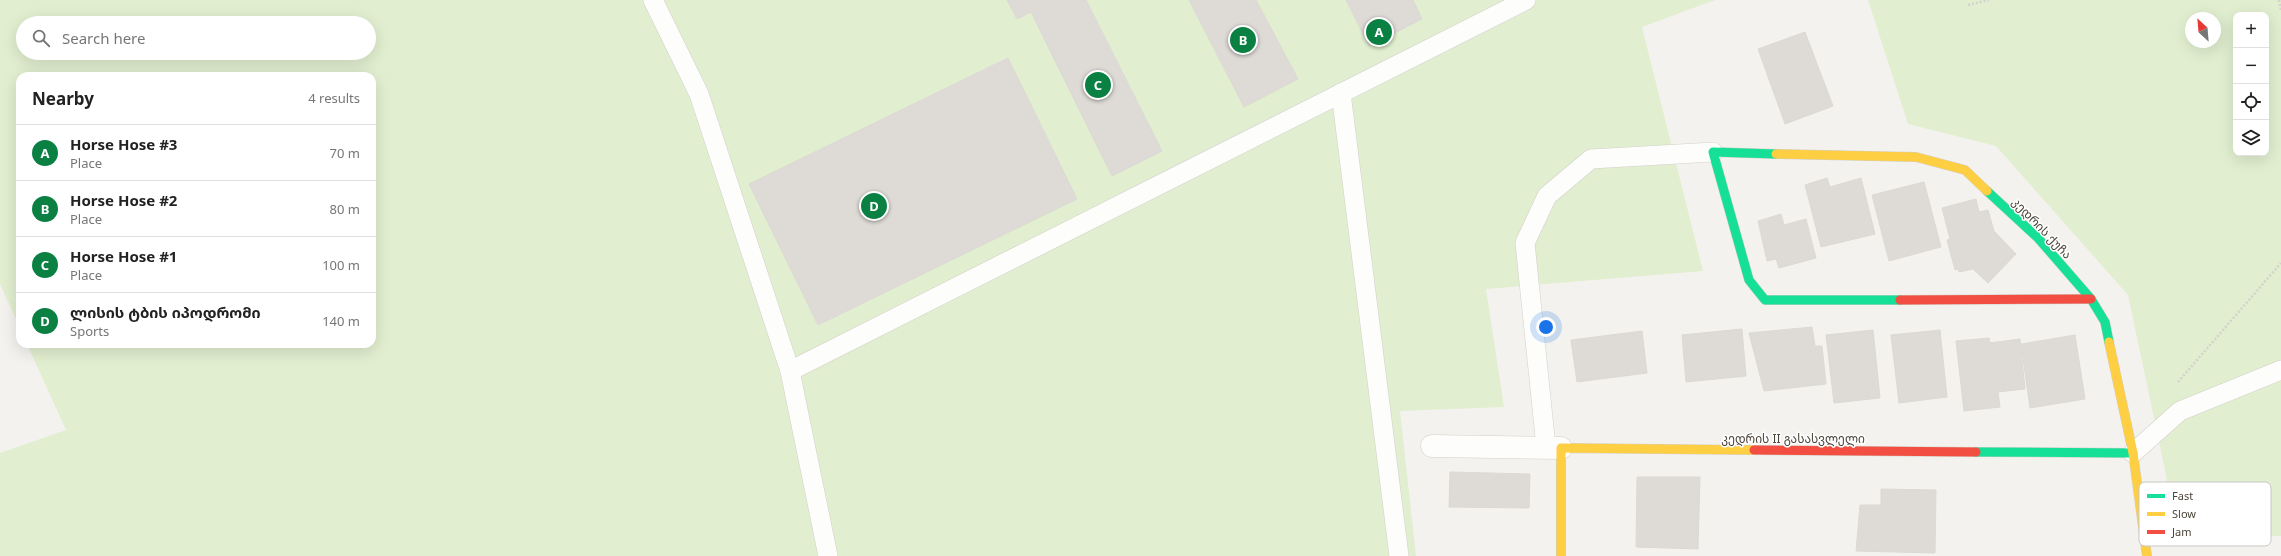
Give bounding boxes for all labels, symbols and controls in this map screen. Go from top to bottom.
north arrow [2185,12,2221,48]
map controls [2233,12,2269,156]
button: + [2233,12,2269,48]
search box [16,16,376,60]
pin: A [1366,17,1392,47]
pin: B [1230,25,1256,55]
icon: search [30,27,52,49]
text: Search here [62,28,145,48]
button: − [2233,48,2269,84]
pin: C [1085,70,1111,100]
button: locate [2233,84,2269,120]
text: Nearby [32,87,94,110]
text: 4 results [308,89,360,107]
button: layers [2233,120,2269,156]
text: Horse Hose #3 [70,134,177,154]
text: A [41,144,50,162]
text: 70 m [330,144,360,162]
text: Place [70,154,102,172]
text: Horse Hose #2 [70,190,177,210]
pin: D [861,191,887,221]
street label: კედრის ქუჩა [2008,194,2076,262]
text: B [41,200,49,218]
text: 80 m [330,200,360,218]
text: Place [70,210,102,228]
text: Horse Hose #1 [70,246,177,266]
text: C [41,256,49,274]
text: 100 m [322,256,360,274]
text: Place [70,266,102,284]
text: ლისის ტბის იპოდრომი [70,302,261,322]
text: D [40,312,50,330]
text: 140 m [322,312,360,330]
your location [1536,317,1556,337]
text: Sports [70,322,109,340]
street label: კედრის II გასასვლელი [1721,430,1865,447]
legend [2139,482,2271,546]
text: Fast [2172,488,2193,503]
text: Slow [2172,506,2196,521]
text: Jam [2171,524,2191,539]

